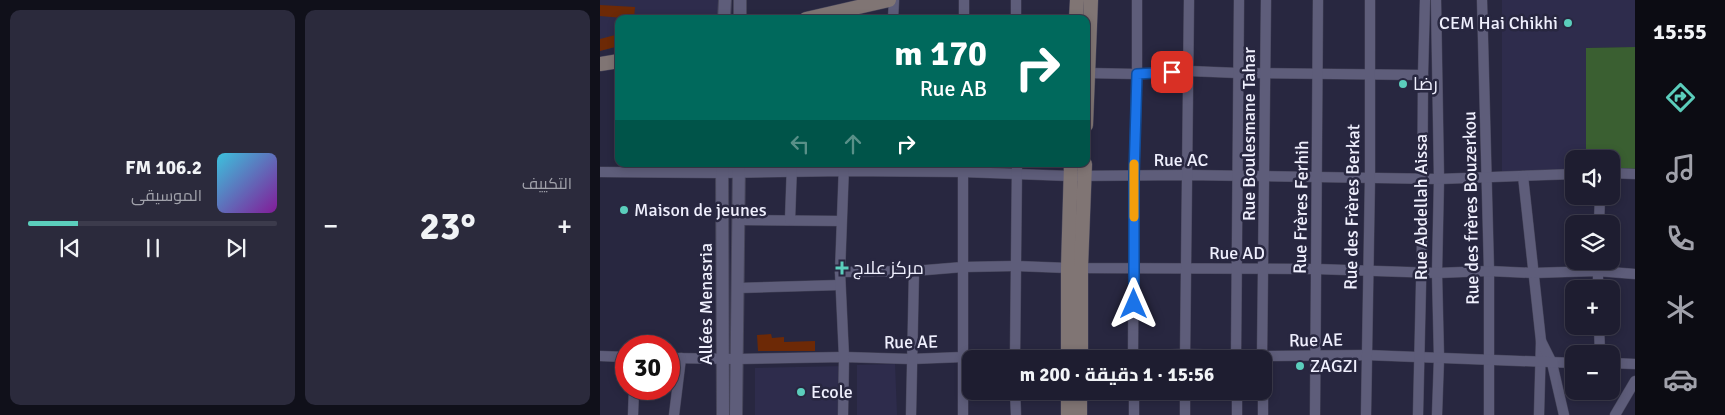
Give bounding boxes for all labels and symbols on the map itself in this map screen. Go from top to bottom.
place label: CEM Hai Chikhi [1439,12,1558,34]
marker: CEM Hai Chikhi [1562,17,1574,29]
street label: Rue Boulesmane Tahar [1238,47,1260,221]
pin [1151,51,1193,93]
place label: رضا [1413,73,1438,95]
marker: رضا [1397,78,1409,90]
street label: Rue des frères Bouzerkou [1458,111,1484,305]
street label: Rue des Frères Berkat [1340,124,1364,290]
street label: Rue Abdellah Aissa [1410,134,1432,280]
street label: Rue Frères Ferhih [1289,140,1313,274]
street label: Rue AC [1154,149,1209,171]
place label: Maison de jeunes [634,199,767,221]
marker: Maison de jeunes [618,204,630,216]
street label: Rue AD [1209,242,1265,264]
street label: Allées Menasria [695,243,717,365]
place label: مركز علاج [853,257,924,280]
marker: مركز علاج [835,261,849,275]
position arrow [1107,277,1159,329]
street label: Rue AE [1289,329,1343,351]
street label: Rue AE [884,331,938,353]
speed limit sign: 30 [615,335,680,400]
place label: ZAGZI [1310,355,1358,377]
marker: ZAGZI [1294,360,1306,372]
place label: Ecole [811,381,853,403]
marker: Ecole [795,386,807,398]

